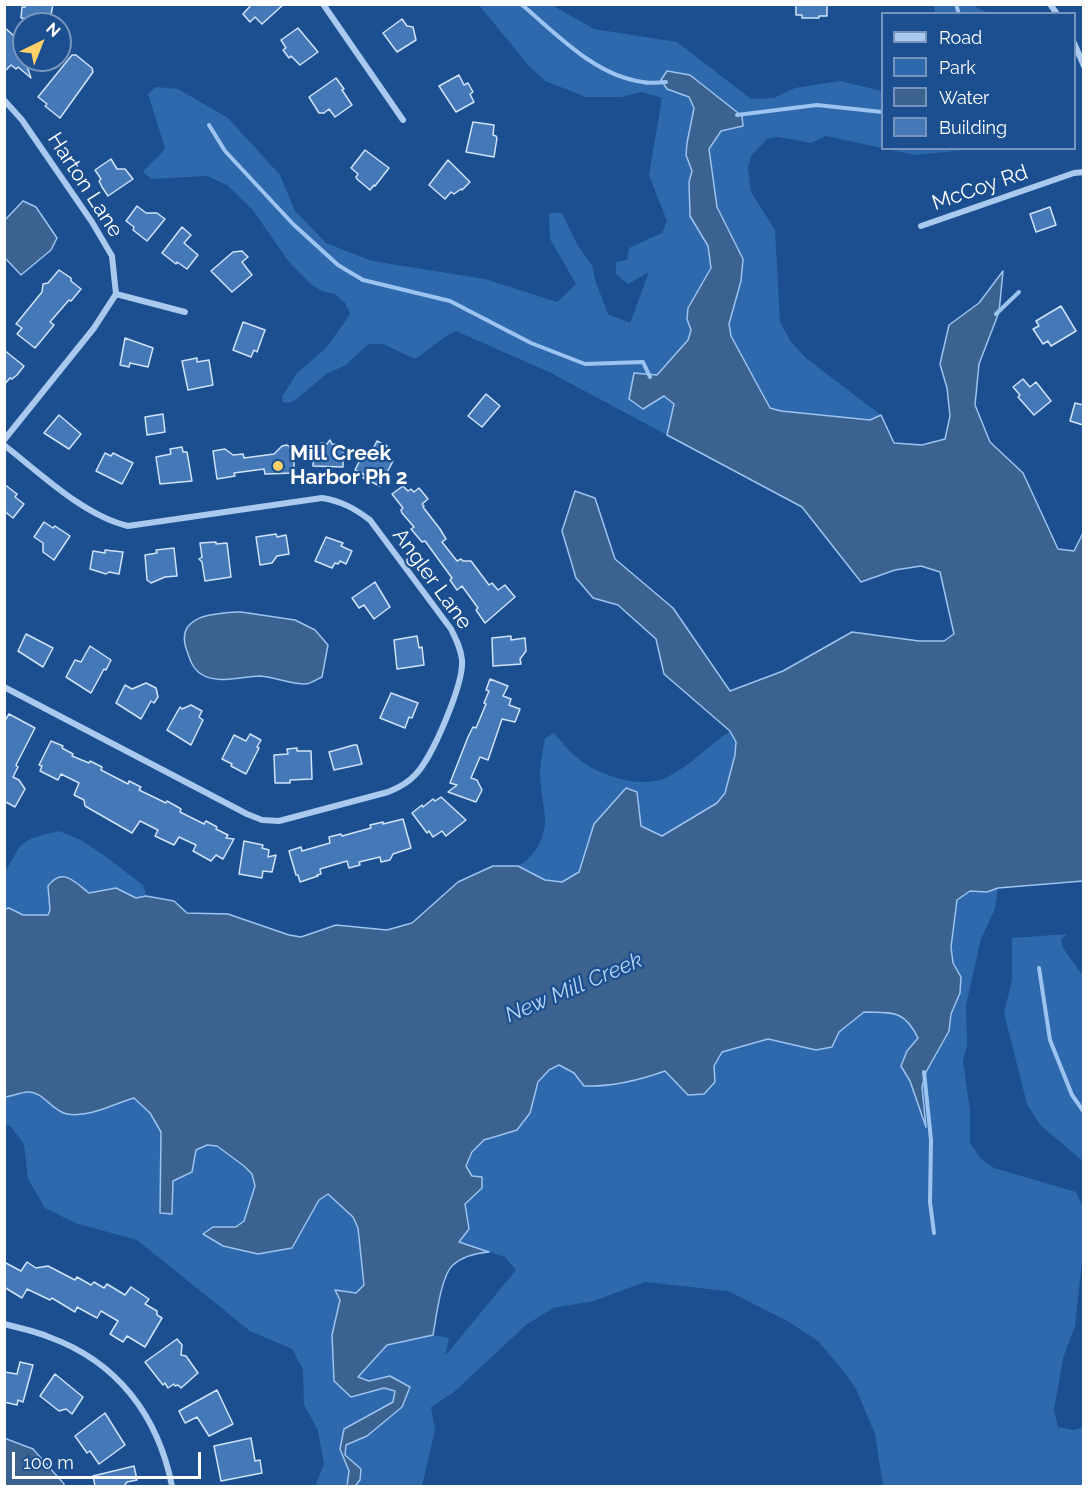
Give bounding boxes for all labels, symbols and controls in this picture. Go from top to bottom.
north arrow [12,12,72,72]
legend [881,12,1076,150]
text: N [42,19,64,41]
text: Road [939,27,982,48]
text: Park [939,57,976,78]
text: Water [939,87,989,108]
text: Building [939,117,1007,138]
street label: Harton Lane [42,128,128,242]
street label: McCoy Rd [929,160,1031,216]
place label: Mill Creek Harbor Ph 2 [290,441,408,491]
marker: Mill Creek Harbor Ph 2 [271,459,285,473]
street label: Angler Lane [387,524,477,634]
water label: New Mill Creek [501,947,647,1029]
scale bar [15,1440,204,1478]
text: 100 m [23,1452,74,1473]

